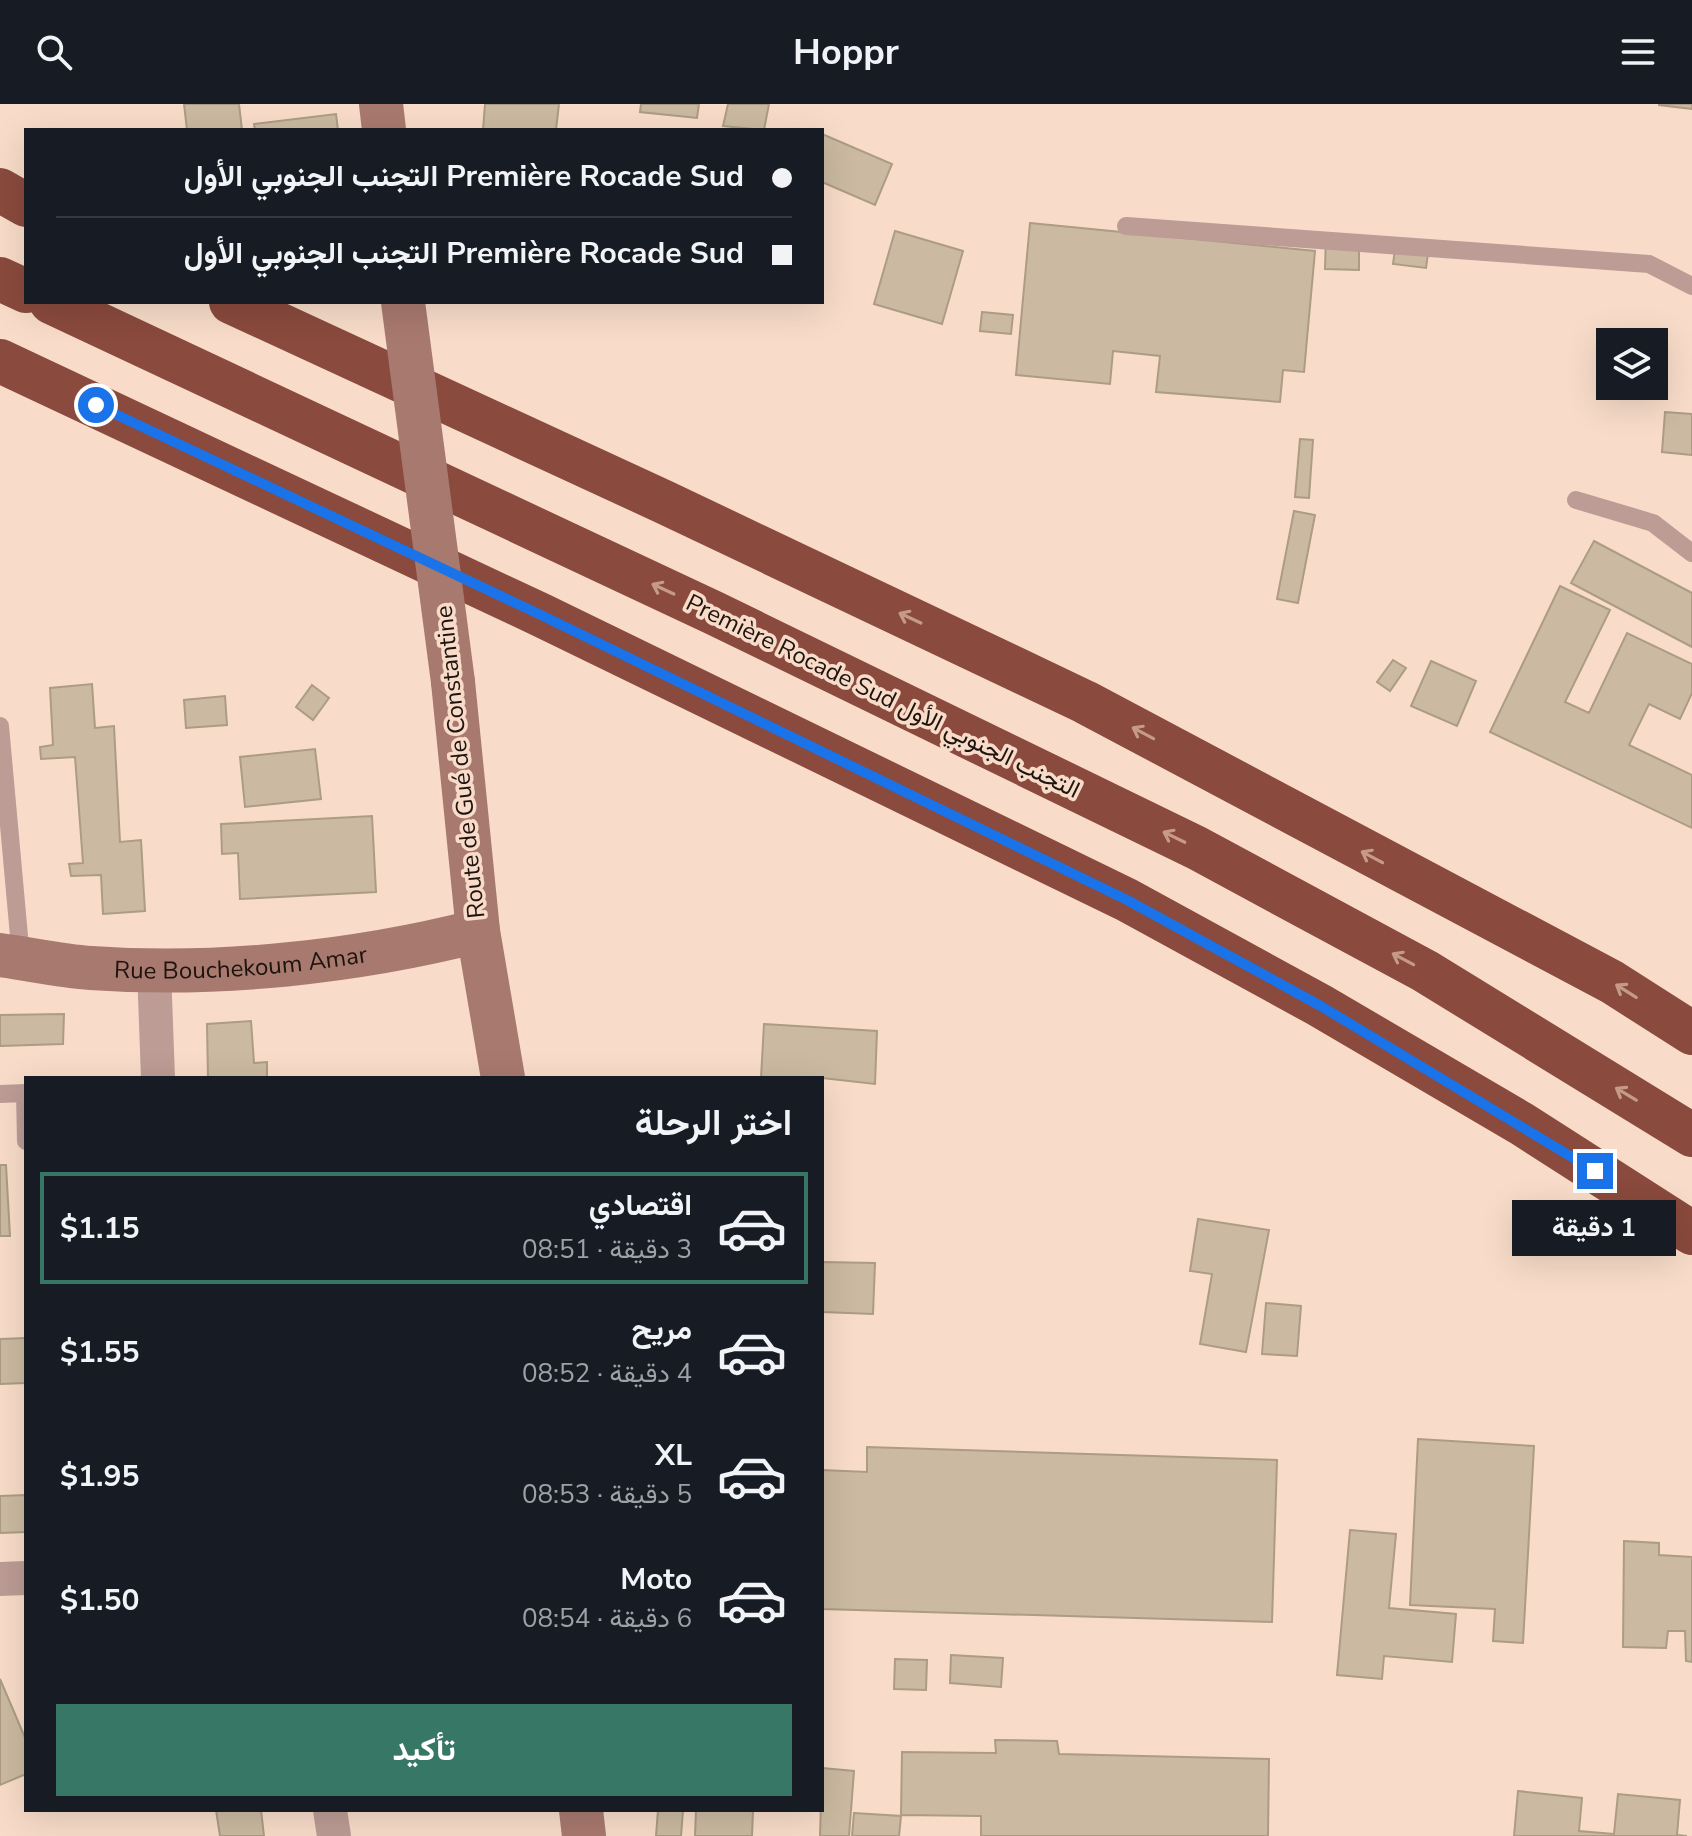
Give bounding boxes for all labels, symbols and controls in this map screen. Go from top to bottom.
text: Hoppr [793,28,899,77]
icon: search [32,30,76,74]
icon: menu [1616,30,1660,74]
text: Première Rocade Sud التجنب الجنوبي الأول [184,156,744,197]
text: Première Rocade Sud التجنب الجنوبي الأول [184,233,744,274]
map controls [1596,328,1668,400]
button: layers [1596,328,1668,400]
route start [78,387,114,423]
one-way arrow [651,581,675,596]
street label: Première Rocade Sud التجنب الجنوبي الأول [679,586,1085,808]
street label: Route de Gué de Constantine [428,604,492,920]
one-way arrow [898,610,922,625]
one-way arrow [1131,725,1155,741]
one-way arrow [1162,829,1186,844]
one-way arrow [1360,848,1384,864]
street label: Rue Bouchekoum Amar [113,938,370,987]
one-way arrow [1392,951,1416,967]
one-way arrow [1615,983,1638,999]
one-way arrow [1615,1085,1638,1101]
text: اختر الرحلة [635,1099,792,1148]
route end [1577,1153,1613,1189]
text: اقتصادي [589,1185,692,1226]
icon: car [716,1192,788,1264]
callout: 1 دقيقة [1513,1199,1677,1255]
text: $1.15 [60,1208,139,1249]
text: 1 دقيقة [1552,1210,1636,1245]
text: 3 دقيقة · 08:51 [522,1232,692,1267]
text: مريح [632,1309,692,1350]
icon: car [716,1316,788,1388]
text: $1.55 [60,1332,139,1373]
text: 4 دقيقة · 08:52 [522,1356,692,1391]
text: XL [655,1435,692,1476]
icon: car [716,1440,788,1512]
text: $1.95 [60,1456,139,1497]
text: 5 دقيقة · 08:53 [522,1477,692,1512]
text: Moto [620,1559,692,1600]
icon: car [716,1564,788,1636]
text: $1.50 [60,1580,139,1621]
text: 6 دقيقة · 08:54 [522,1601,692,1636]
button: تأكيد [56,1704,792,1796]

